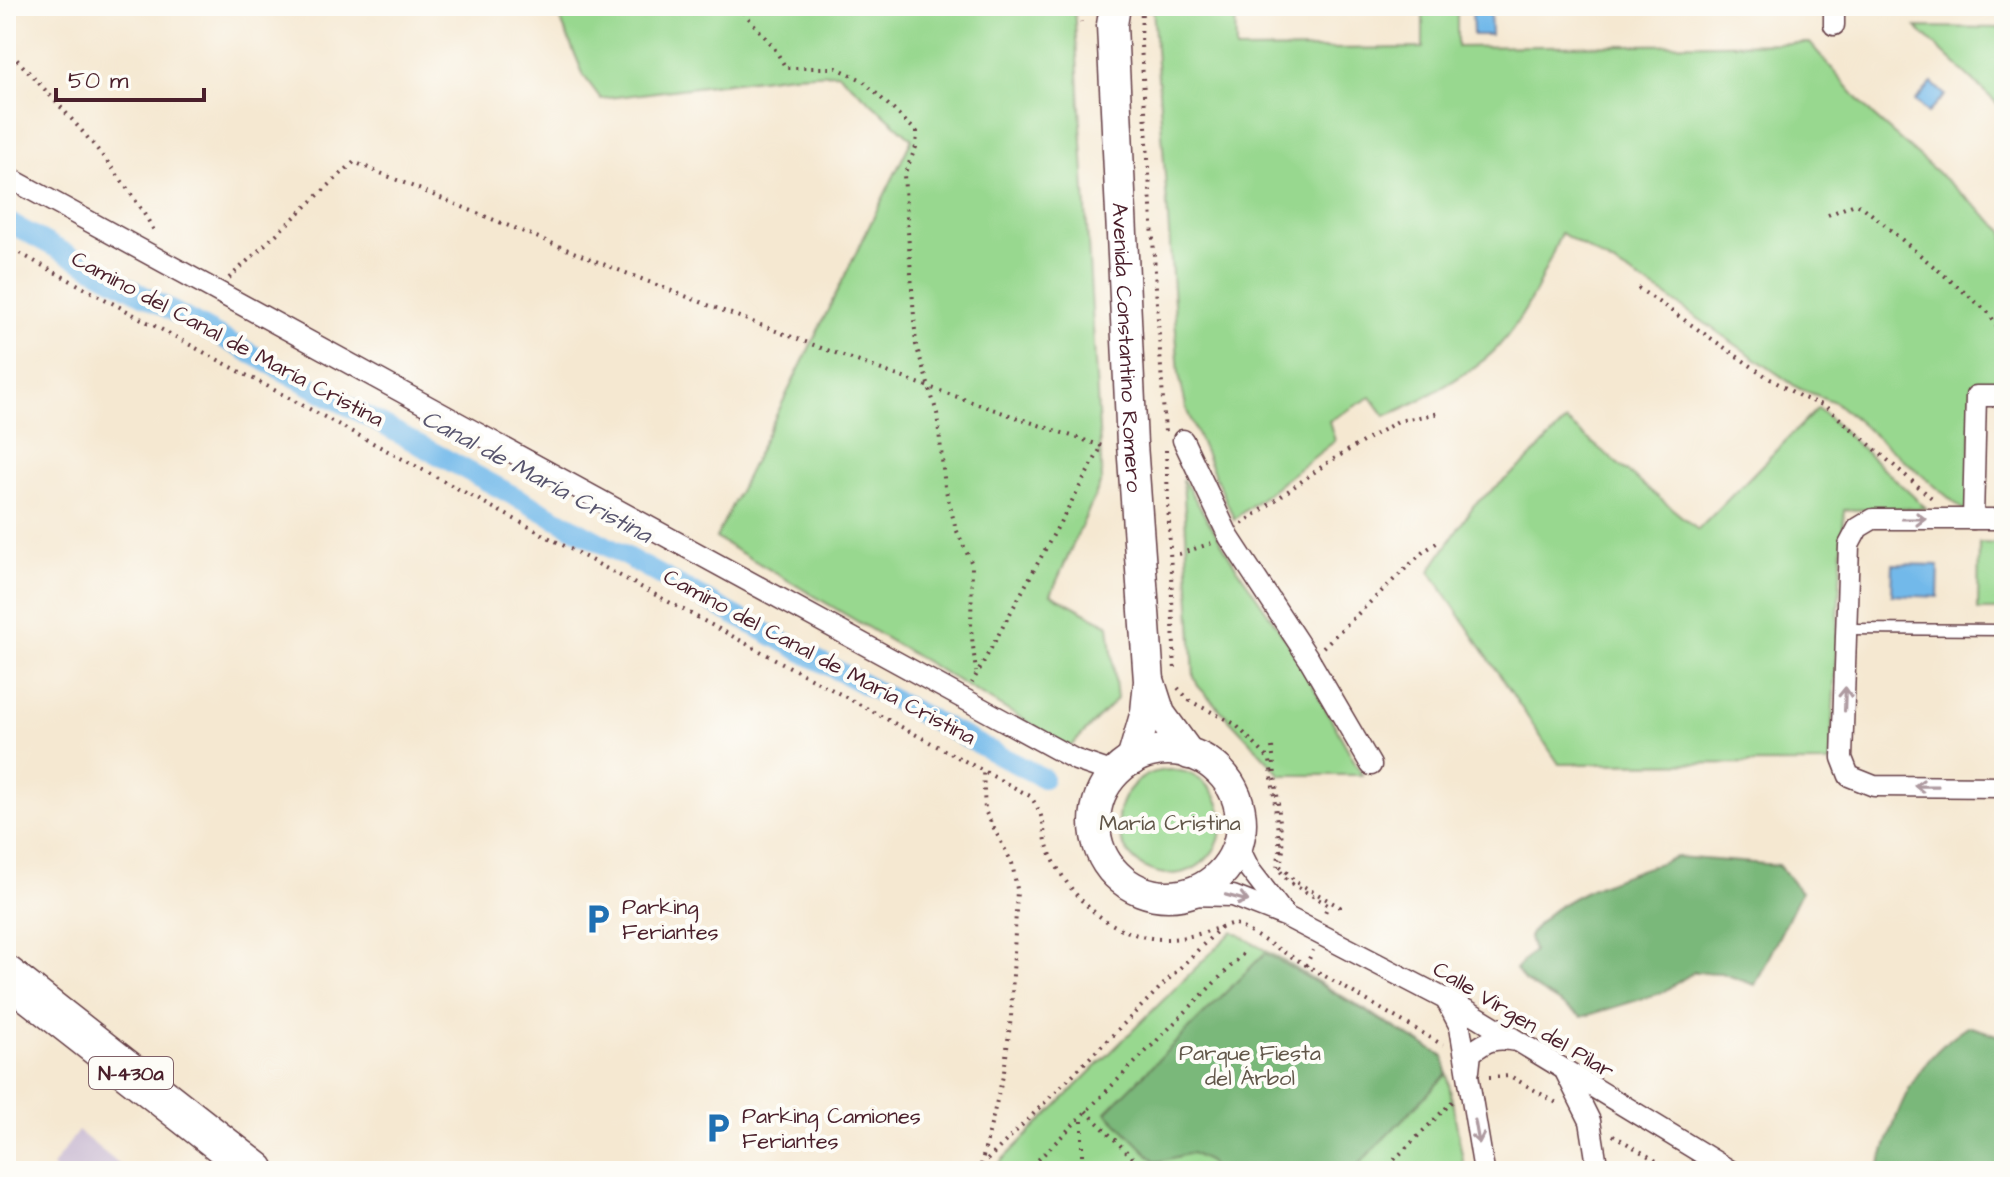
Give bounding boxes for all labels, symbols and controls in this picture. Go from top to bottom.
scale bar [56,52,204,102]
text: 50 m [68,64,129,98]
street label: Avenida Constantino Romero [1103,202,1149,494]
street label: Camino del Canal de María Cristina [66,244,389,435]
water label: Canal de María Cristina [416,402,659,553]
one-way arrow [1900,511,1927,527]
street label: Camino del Canal de María Cristina [658,562,981,753]
one-way arrow [1837,686,1852,713]
one-way arrow [1913,778,1940,794]
park label: María Cristina [1099,808,1241,839]
place label: Parking Feriantes [622,892,719,948]
one-way arrow [1224,892,1249,907]
parking icon: Parking Feriantes [581,902,615,936]
street label: Calle Virgen del Pilar [1426,954,1620,1088]
park label: Parque Fiesta del Árbol [1179,1038,1321,1094]
road number: N-430a [89,1057,173,1089]
place label: Parking Camiones Feriantes [742,1101,921,1157]
parking icon: Parking Camiones Feriantes [701,1111,735,1145]
one-way arrow [1470,1119,1485,1144]

